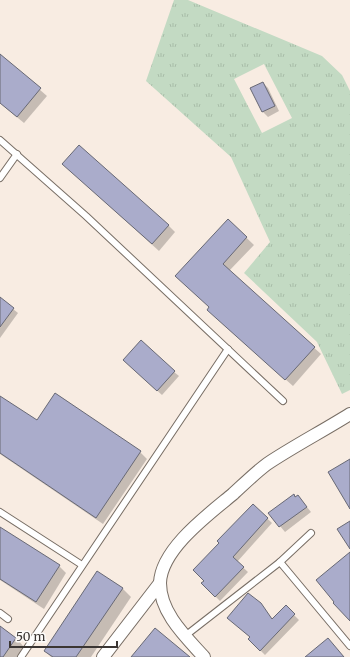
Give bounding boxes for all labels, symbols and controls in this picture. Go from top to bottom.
scale bar [10,623,117,649]
text: 50 m [16,629,45,644]

